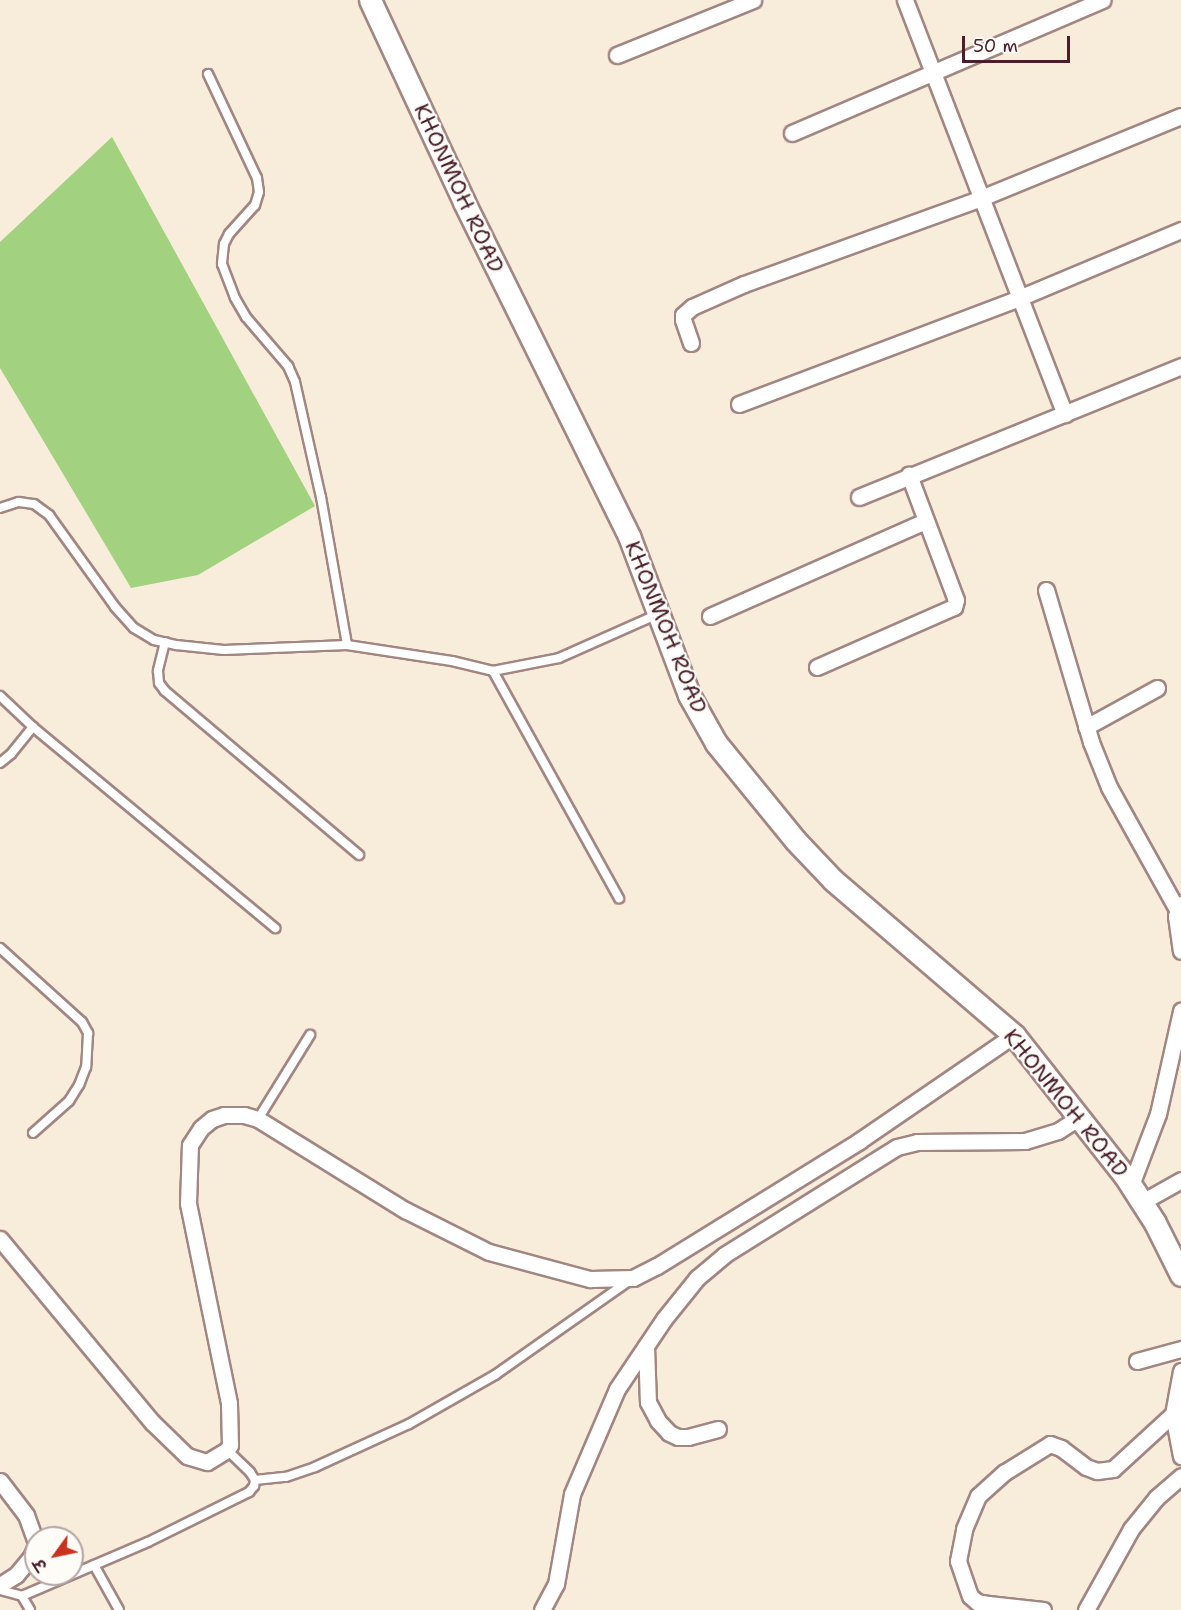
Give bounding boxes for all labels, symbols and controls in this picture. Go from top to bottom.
scale bar [965,24,1073,62]
text: 50 m [973,34,1018,58]
street label: KHONMOH ROAD [408,99,510,277]
street label: KHONMOH ROAD [619,537,713,717]
street label: KHONMOH ROAD [998,1023,1134,1183]
north arrow [24,1526,84,1586]
text: उ [28,1555,52,1575]

